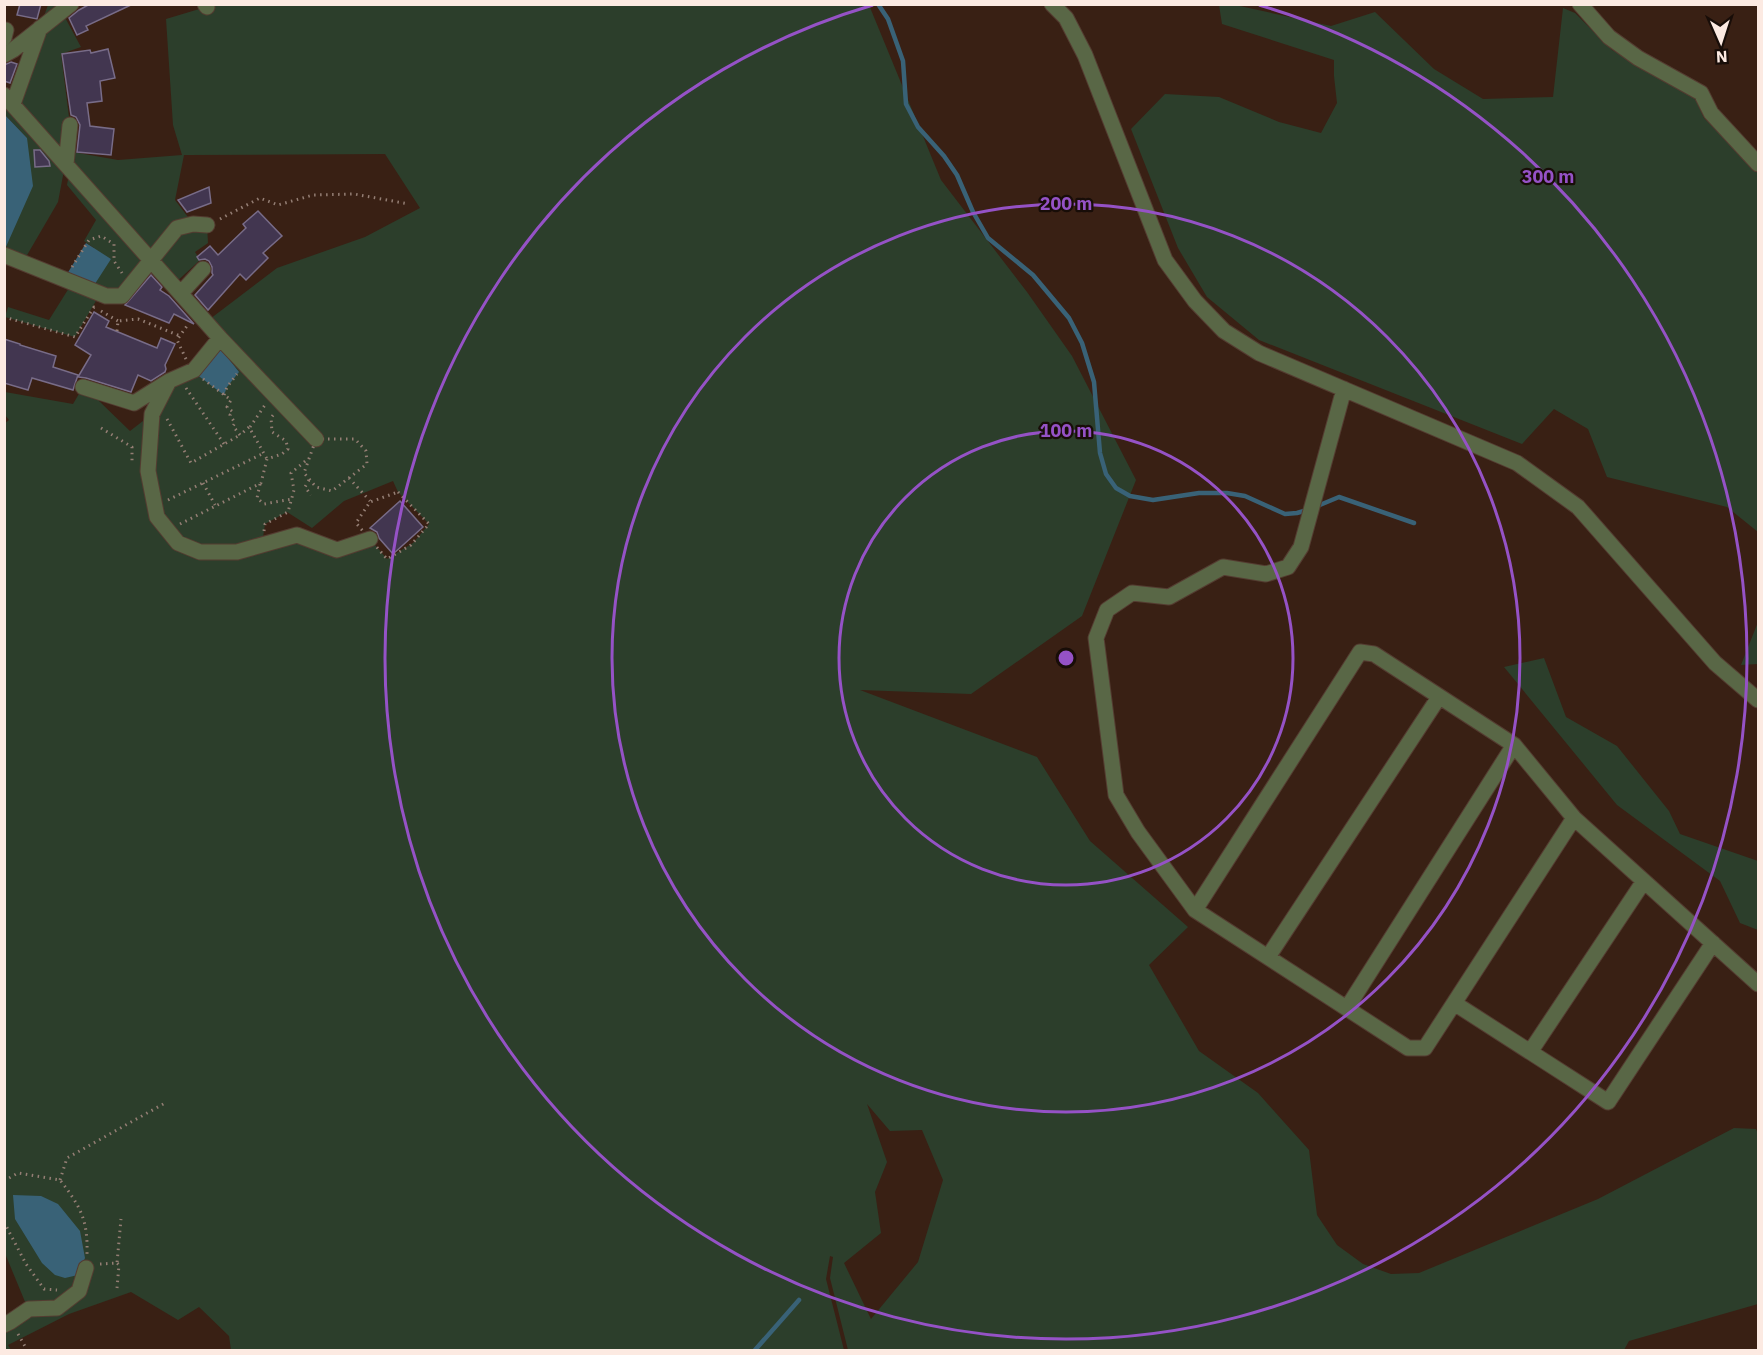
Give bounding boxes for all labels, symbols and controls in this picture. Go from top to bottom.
north arrow [1691,12,1751,72]
text: N [1715,47,1728,67]
text: 300 m [1522,165,1574,188]
text: 200 m [1040,192,1092,215]
text: 100 m [1040,419,1092,442]
centre of rings [1056,648,1076,668]

